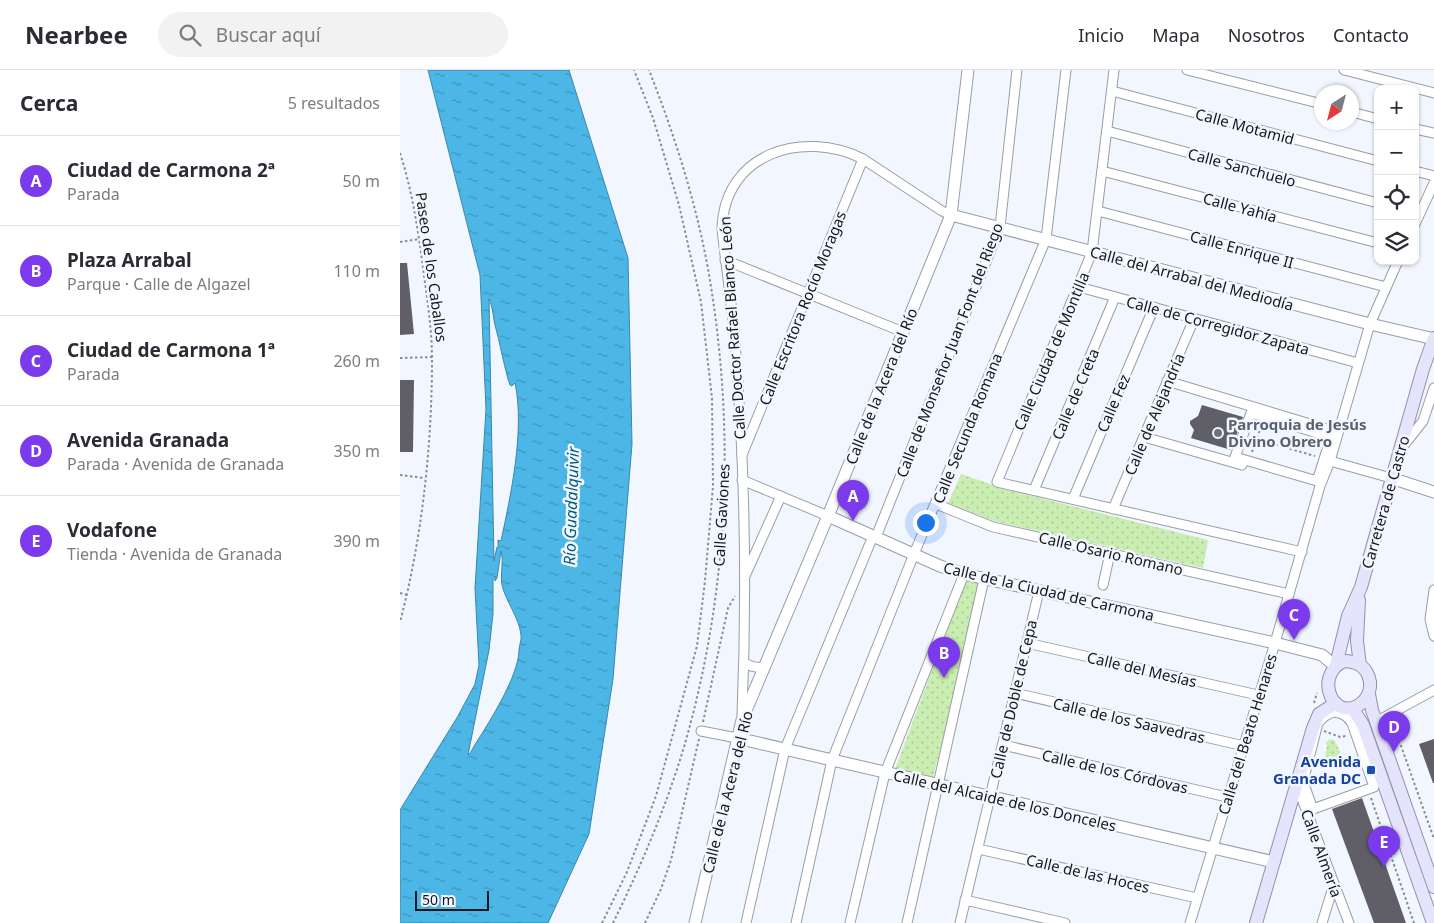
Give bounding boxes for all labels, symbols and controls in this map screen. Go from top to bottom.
search box [158,12,508,57]
text: Nearbee [25,18,128,51]
icon: search [176,21,204,49]
text: Buscar aquí [216,22,321,48]
text: Inicio [1078,23,1124,47]
text: Mapa [1152,23,1200,47]
text: Nosotros [1228,23,1305,47]
text: Contacto [1333,23,1409,47]
north arrow [1314,85,1359,130]
map controls [1374,85,1419,265]
button: + [1374,85,1419,130]
text: Cerca [20,89,78,117]
text: 5 resultados [288,92,380,114]
street label: Calle Motamid [1193,103,1297,149]
button: − [1374,130,1419,175]
street label: Calle Sanchuelo [1186,143,1298,191]
text: Ciudad de Carmona 2ª [67,157,275,183]
text: A [30,170,42,192]
text: 50 m [343,170,380,192]
button: locate [1374,175,1419,220]
text: Parada [67,183,120,205]
street label: Calle Yahía [1201,188,1279,226]
street label: Paseo de los Caballos [412,191,452,343]
street label: Calle Escritora Rocío Moragas [754,208,850,408]
street label: Calle Doctor Rafael Blanco León [714,216,750,440]
street label: Calle de Monseñor Juan Font del Riego [891,220,1007,480]
button: layers [1374,220,1419,265]
street label: Calle Enrique II [1188,226,1296,272]
street label: Calle del Arrabal del Mediodía [1088,241,1296,315]
text: Plaza Arrabal [67,247,192,273]
text: B [31,260,41,282]
text: 110 m [333,260,380,282]
street label: Calle Ciudad de Montilla [1009,269,1093,433]
text: Parque · Calle de Algazel [67,273,251,295]
street label: Calle de Corregidor Zapata [1124,291,1312,359]
street label: Calle de la Acera del Río [840,305,922,467]
text: Ciudad de Carmona 1ª [67,337,275,363]
street label: Calle de Creta [1047,345,1103,443]
text: C [31,350,41,372]
text: 260 m [333,350,380,372]
street label: Calle Secunda Romana [928,350,1006,506]
street label: Calle de Alejandría [1119,350,1189,478]
text: Parada [67,363,120,385]
street label: Calle Fez [1092,371,1134,435]
place label: Parroquia de Jesús Divino Obrero [1228,414,1366,451]
text: Avenida Granada [67,427,229,453]
marker: Parroquia de Jesús Divino Obrero [1212,427,1224,439]
street label: Carretera de Castro [1356,433,1414,571]
text: D [30,440,42,462]
text: 350 m [333,440,380,462]
water label: Río Guadalquivir [558,446,584,566]
text: Parada · Avenida de Granada [67,453,284,475]
street label: Calle Gaviones [708,463,734,567]
pin: A [837,480,869,521]
your location [913,510,939,536]
text: Vodafone [67,517,157,543]
street label: Calle Osario Romano [1037,527,1185,579]
text: E [32,530,40,552]
text: 390 m [333,530,380,552]
text: Tienda · Avenida de Granada [67,543,282,565]
street label: Calle de la Ciudad de Carmona [942,557,1156,625]
pin: C [1278,599,1310,640]
street label: Calle de Doble de Cepa [985,618,1041,780]
pin: B [928,637,960,678]
street label: Calle del Mesías [1085,647,1199,691]
street label: Calle del Beato Henares [1213,651,1281,817]
street label: Calle de los Saavedras [1051,693,1207,747]
street label: Calle de la Acera del Río [697,709,757,875]
pin: D [1378,711,1410,752]
street label: Calle de los Córdovas [1040,744,1190,798]
place label: Avenida Granada DC [1273,751,1361,788]
marker: Avenida Granada DC [1365,764,1377,776]
street label: Calle del Alcaide de los Donceles [892,765,1118,835]
street label: Calle Almería [1297,806,1347,900]
pin: E [1368,826,1400,867]
street label: Calle de las Hoces [1024,849,1152,897]
scale bar [415,888,489,911]
text: 50 m [422,890,455,909]

